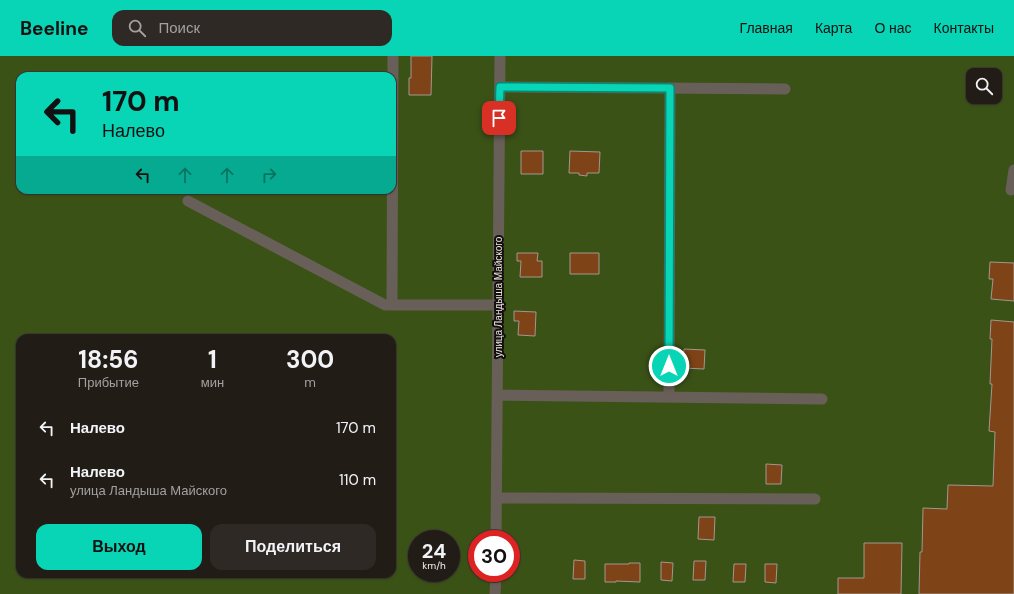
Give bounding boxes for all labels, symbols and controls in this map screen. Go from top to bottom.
search box [112,10,392,46]
text: Beeline [20,16,88,41]
icon: search [126,17,148,39]
text: Поиск [158,18,200,38]
text: Главная [740,19,793,37]
text: Карта [815,19,852,37]
text: О нас [874,19,912,37]
text: Контакты [934,19,994,37]
map controls [966,68,1002,104]
button: search [966,68,1002,104]
text: 170 m [102,83,180,120]
icon: left [36,88,88,140]
pin [482,101,516,135]
icon: arrive [488,107,510,129]
text: Налево [102,119,165,143]
icon: left [132,164,154,186]
icon: ahead [174,164,196,186]
icon: ahead [216,164,238,186]
icon: right [258,164,280,186]
street label: улица Ландыша Майского [492,236,505,357]
text: 18:56 [78,344,138,375]
text: 1 [208,344,217,375]
text: 300 [286,344,334,375]
position arrow [648,345,690,387]
text: Прибытие [78,374,139,391]
text: мин [201,374,224,391]
text: m [304,374,316,391]
icon: left [36,417,58,439]
text: Налево [70,418,125,438]
text: 170 m [336,418,376,438]
text: Налево [70,462,125,482]
icon: left [36,469,58,491]
text: 110 m [339,470,376,490]
text: улица Ландыша Майского [70,482,227,499]
button: Выход [36,524,202,570]
button: Поделиться [210,524,376,570]
speed limit sign: 30 [468,530,520,582]
text: 24 [422,538,446,564]
text: km/h [422,559,446,572]

